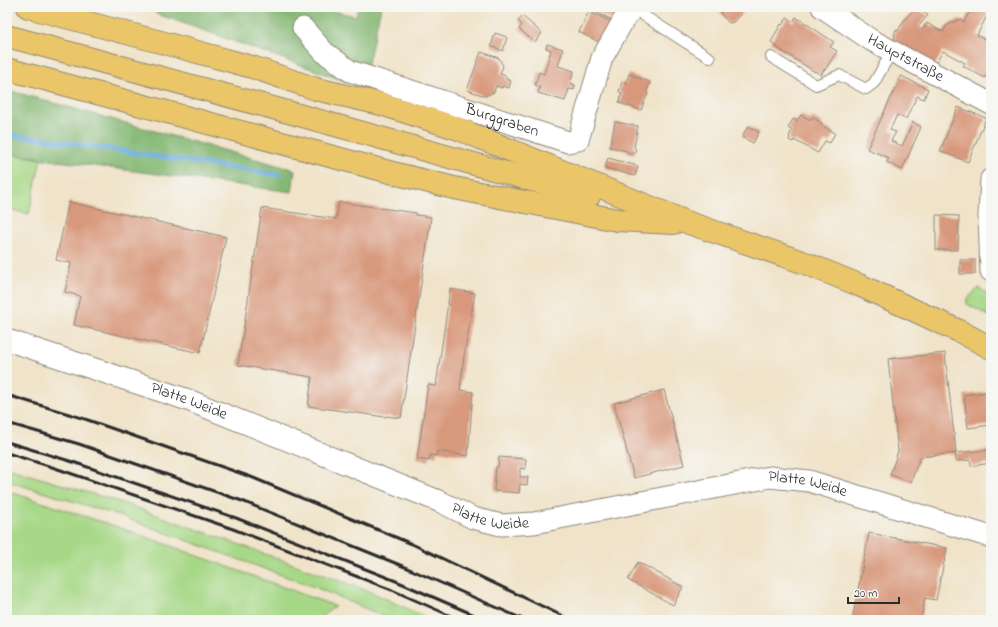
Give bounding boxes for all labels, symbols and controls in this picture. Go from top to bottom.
street label: Hauptstraße [863,28,949,89]
street label: Burggraben [461,97,542,144]
street label: Platte Weide [147,376,232,427]
street label: Platte Weide [767,465,851,504]
street label: Platte Weide [447,497,531,537]
scale bar [848,579,899,605]
text: 20 m [854,585,877,603]

